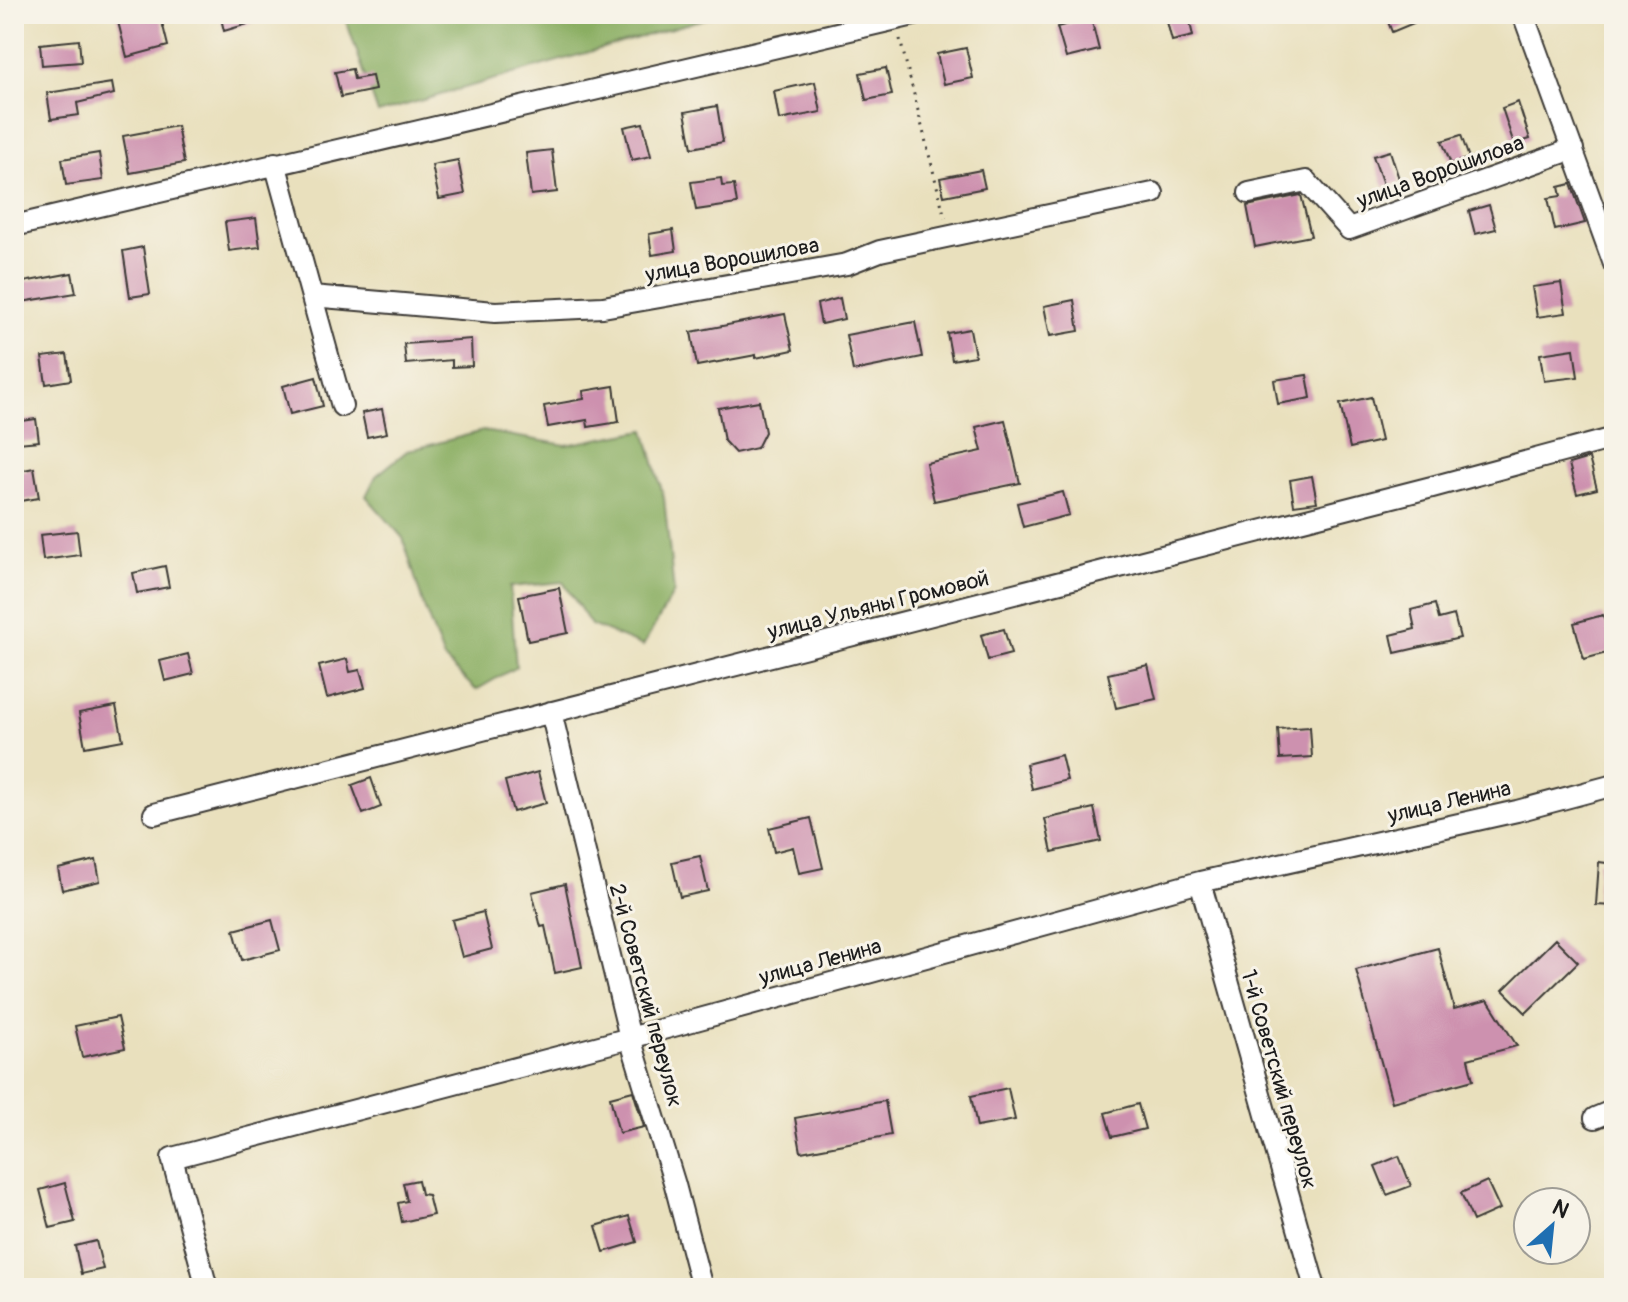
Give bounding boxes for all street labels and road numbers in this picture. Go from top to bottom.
street label: улица Ворошилова [1352,129,1528,216]
street label: улица Ворошилова [642,231,821,289]
street label: улица Ульяны Громовой [764,564,992,646]
street label: улица Ленина [1384,774,1514,830]
street label: 2-й Советский переулок [603,880,689,1110]
street label: улица Ленина [755,932,885,992]
street label: 1-й Советский переулок [1234,967,1324,1192]

